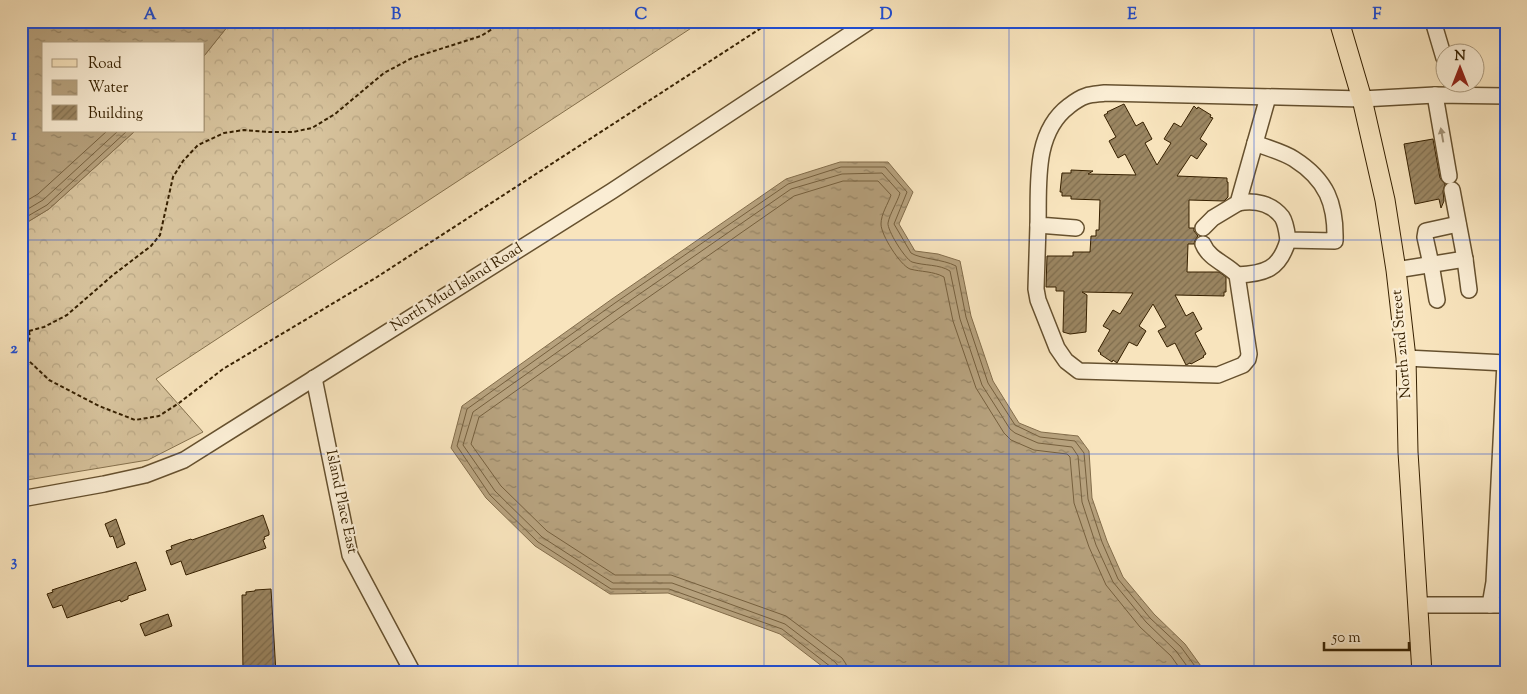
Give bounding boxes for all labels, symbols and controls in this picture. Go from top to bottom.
text: A [144,4,157,27]
text: B [391,4,401,27]
text: C [635,4,648,27]
text: D [880,4,893,27]
text: E [1127,4,1137,27]
text: F [1373,4,1382,27]
legend [42,42,205,132]
north arrow [1434,42,1484,92]
text: N [1454,47,1466,67]
text: Road [88,54,122,75]
text: Water [88,78,129,99]
text: Building [88,104,143,125]
text: 1 [11,125,17,148]
one-way arrow [1438,127,1446,143]
street label: North Mud Island Road [387,238,528,337]
street label: North 2nd Street [1387,289,1417,399]
text: 2 [10,338,18,361]
street label: Island Place East [320,448,362,556]
text: 3 [11,551,18,574]
scale bar [1324,619,1410,651]
text: 50 m [1331,628,1361,649]

